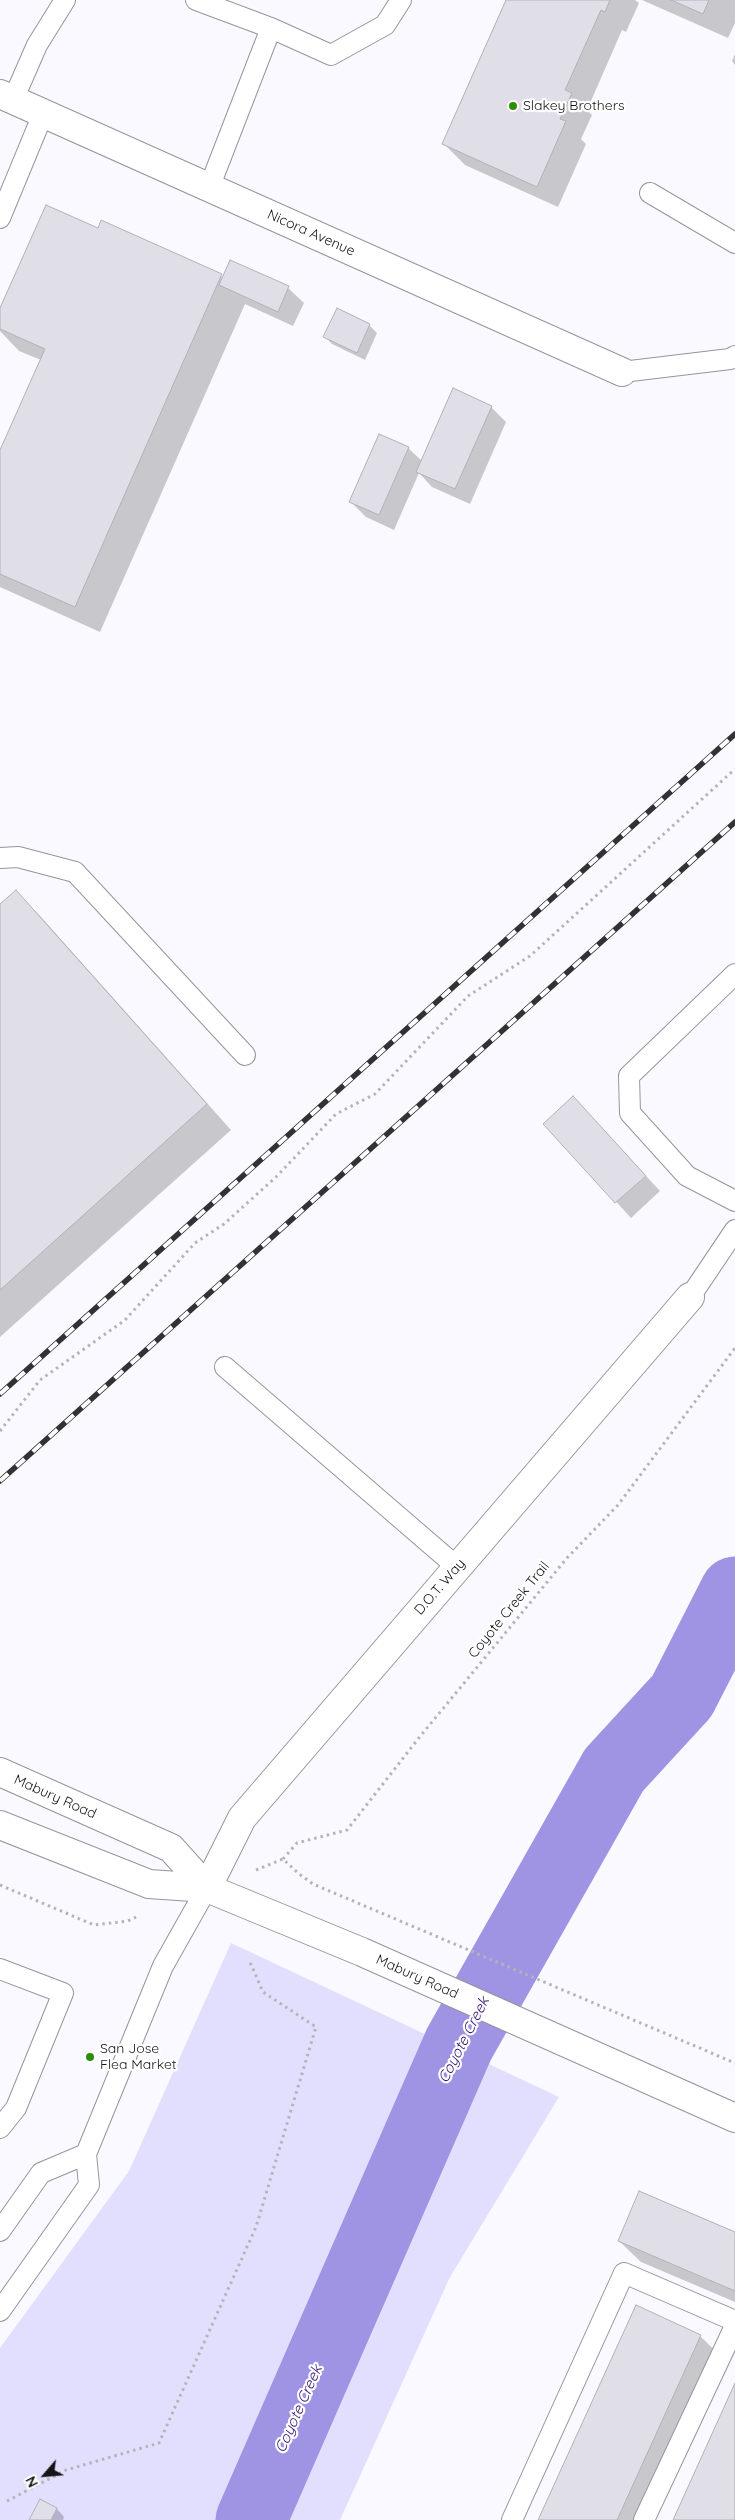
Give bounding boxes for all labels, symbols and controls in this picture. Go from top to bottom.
place label: Slakey Brothers [523,98,625,114]
marker: Slakey Brothers [507,100,519,112]
street label: Nicora Avenue [265,206,357,260]
street label: D.O.T. Way [411,1555,469,1619]
street label: Coyote Creek Trail [465,1558,553,1662]
street label: Mabury Road [11,1771,99,1823]
street label: Mabury Road [373,1951,461,2003]
water label: Coyote Creek [435,1994,493,2086]
place label: San Jose Flea Market [100,2041,177,2074]
marker: San Jose Flea Market [84,2051,96,2063]
water label: Coyote Creek [272,2362,326,2456]
north arrow [20,2450,70,2500]
text: N [21,2473,42,2490]

